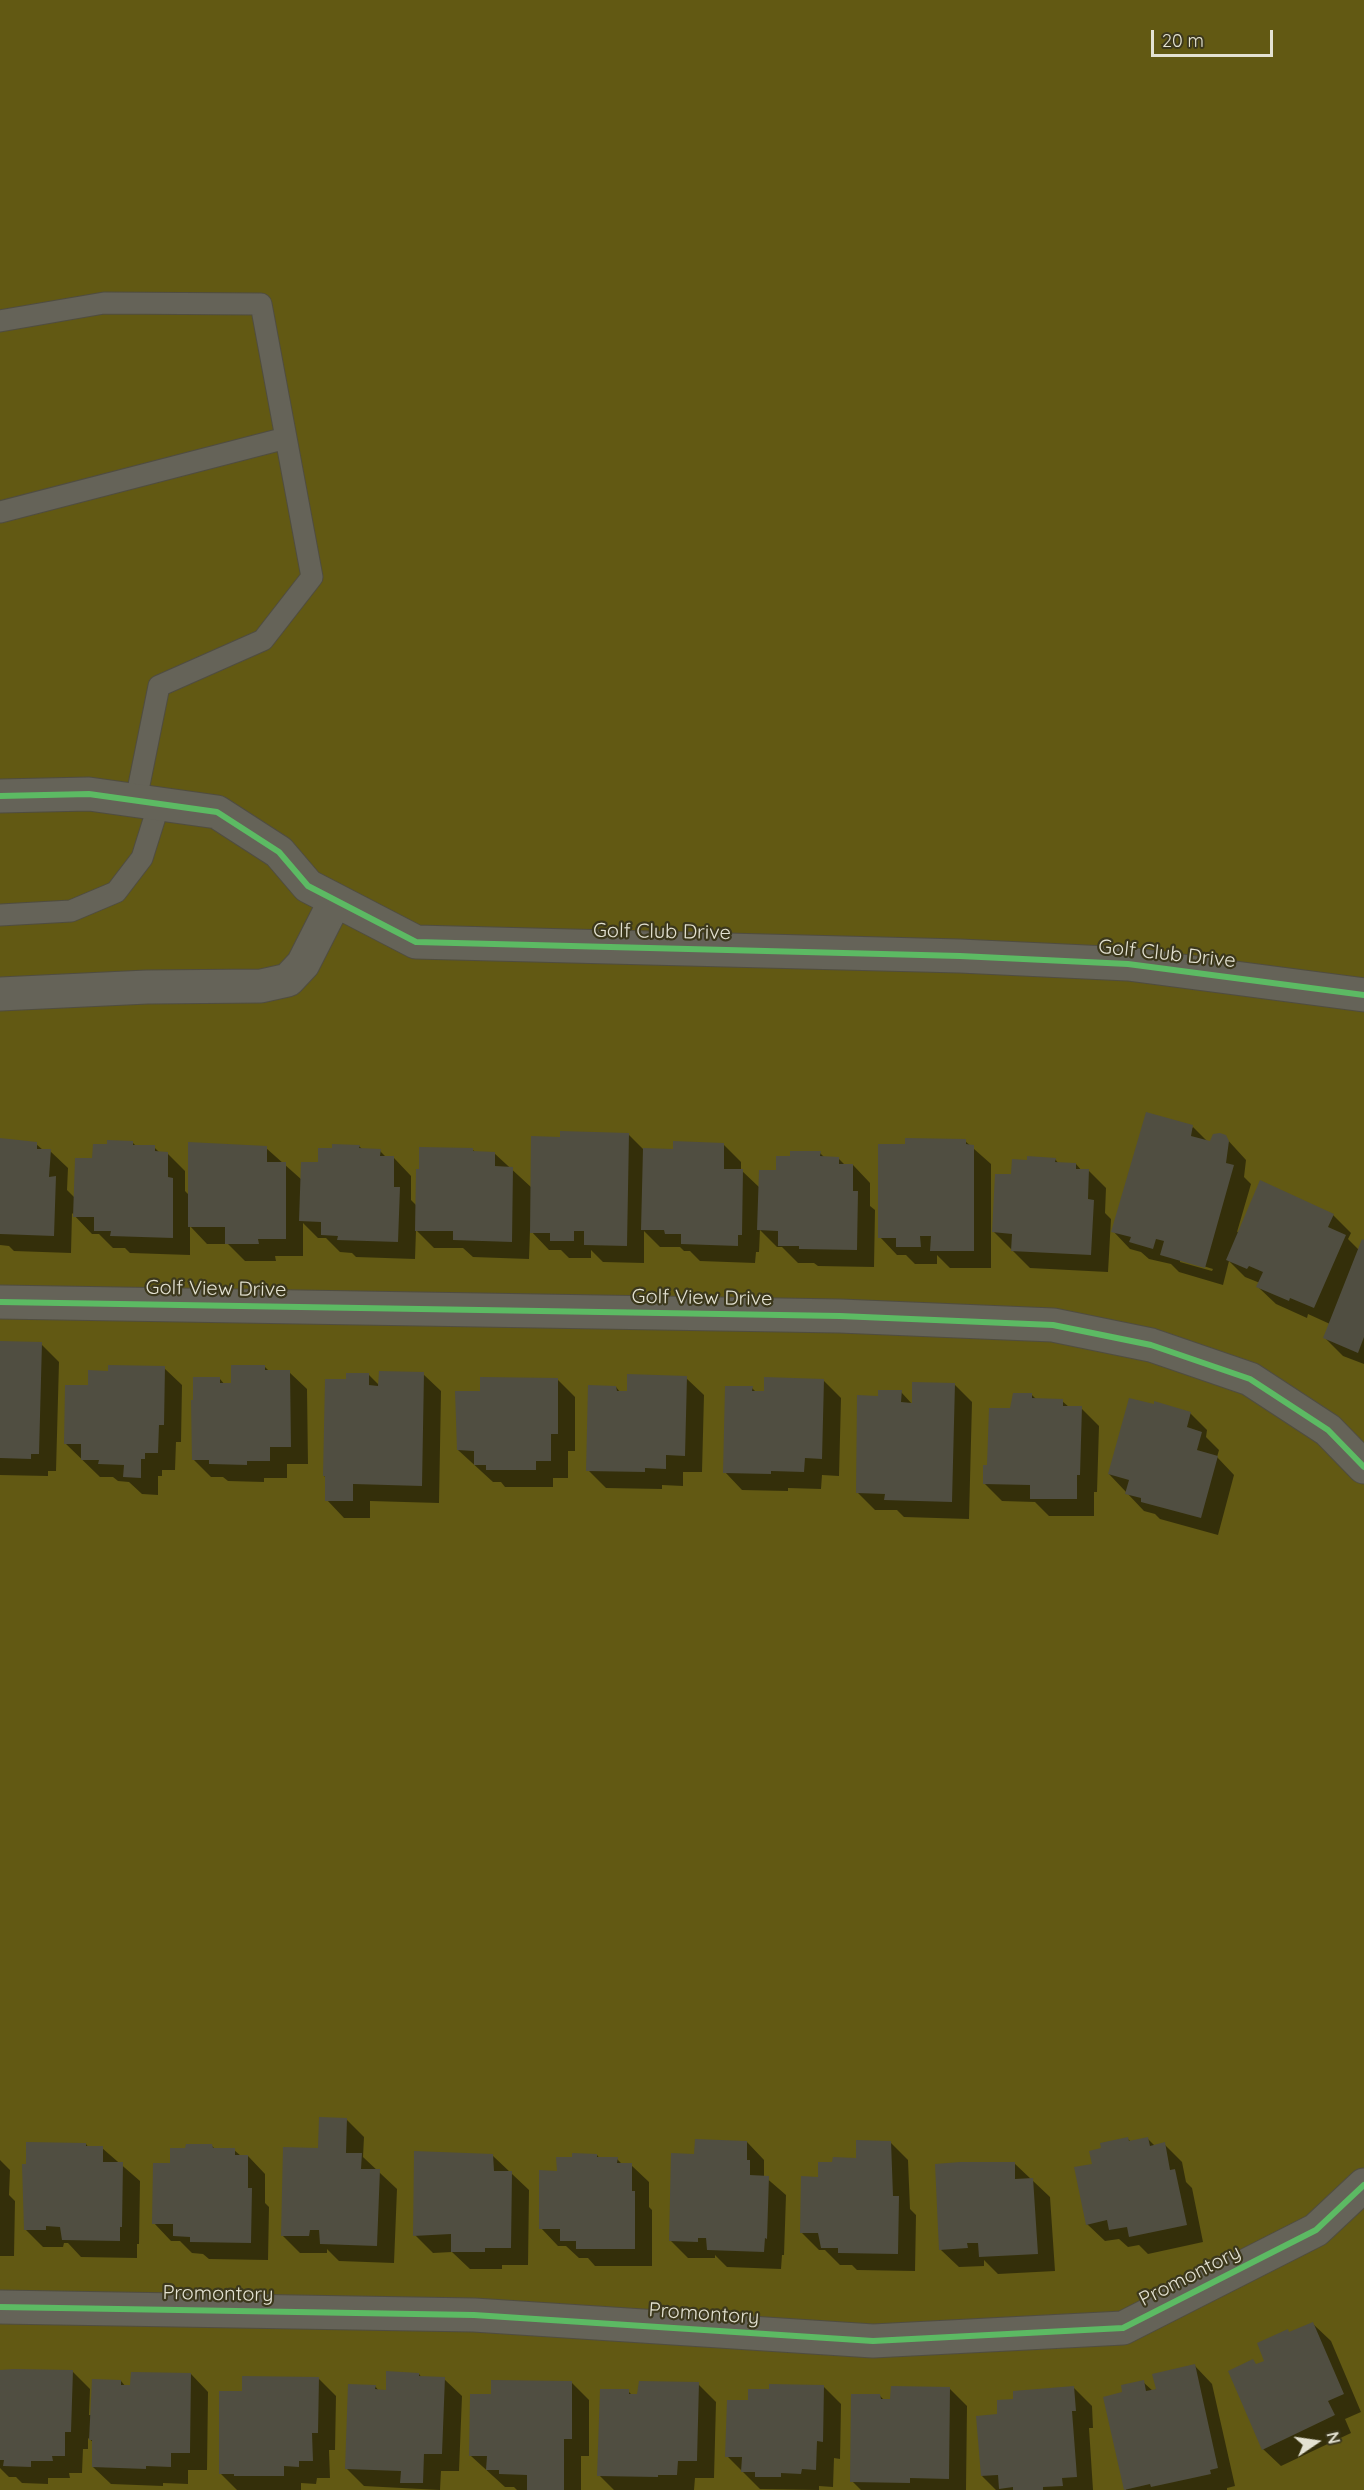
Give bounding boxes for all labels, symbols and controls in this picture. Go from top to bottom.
scale bar [1154,18,1276,56]
text: 20 m [1162,29,1204,52]
street label: Golf Club Drive [593,919,731,945]
street label: Golf Club Drive [1097,935,1237,973]
street label: Golf View Drive [145,1276,287,1302]
street label: Golf View Drive [631,1285,773,1311]
street label: Promontory [1135,2240,1245,2312]
street label: Promontory [162,2281,274,2307]
street label: Promontory [648,2298,760,2330]
north arrow [1286,2412,1346,2472]
text: N [1322,2430,1345,2446]

